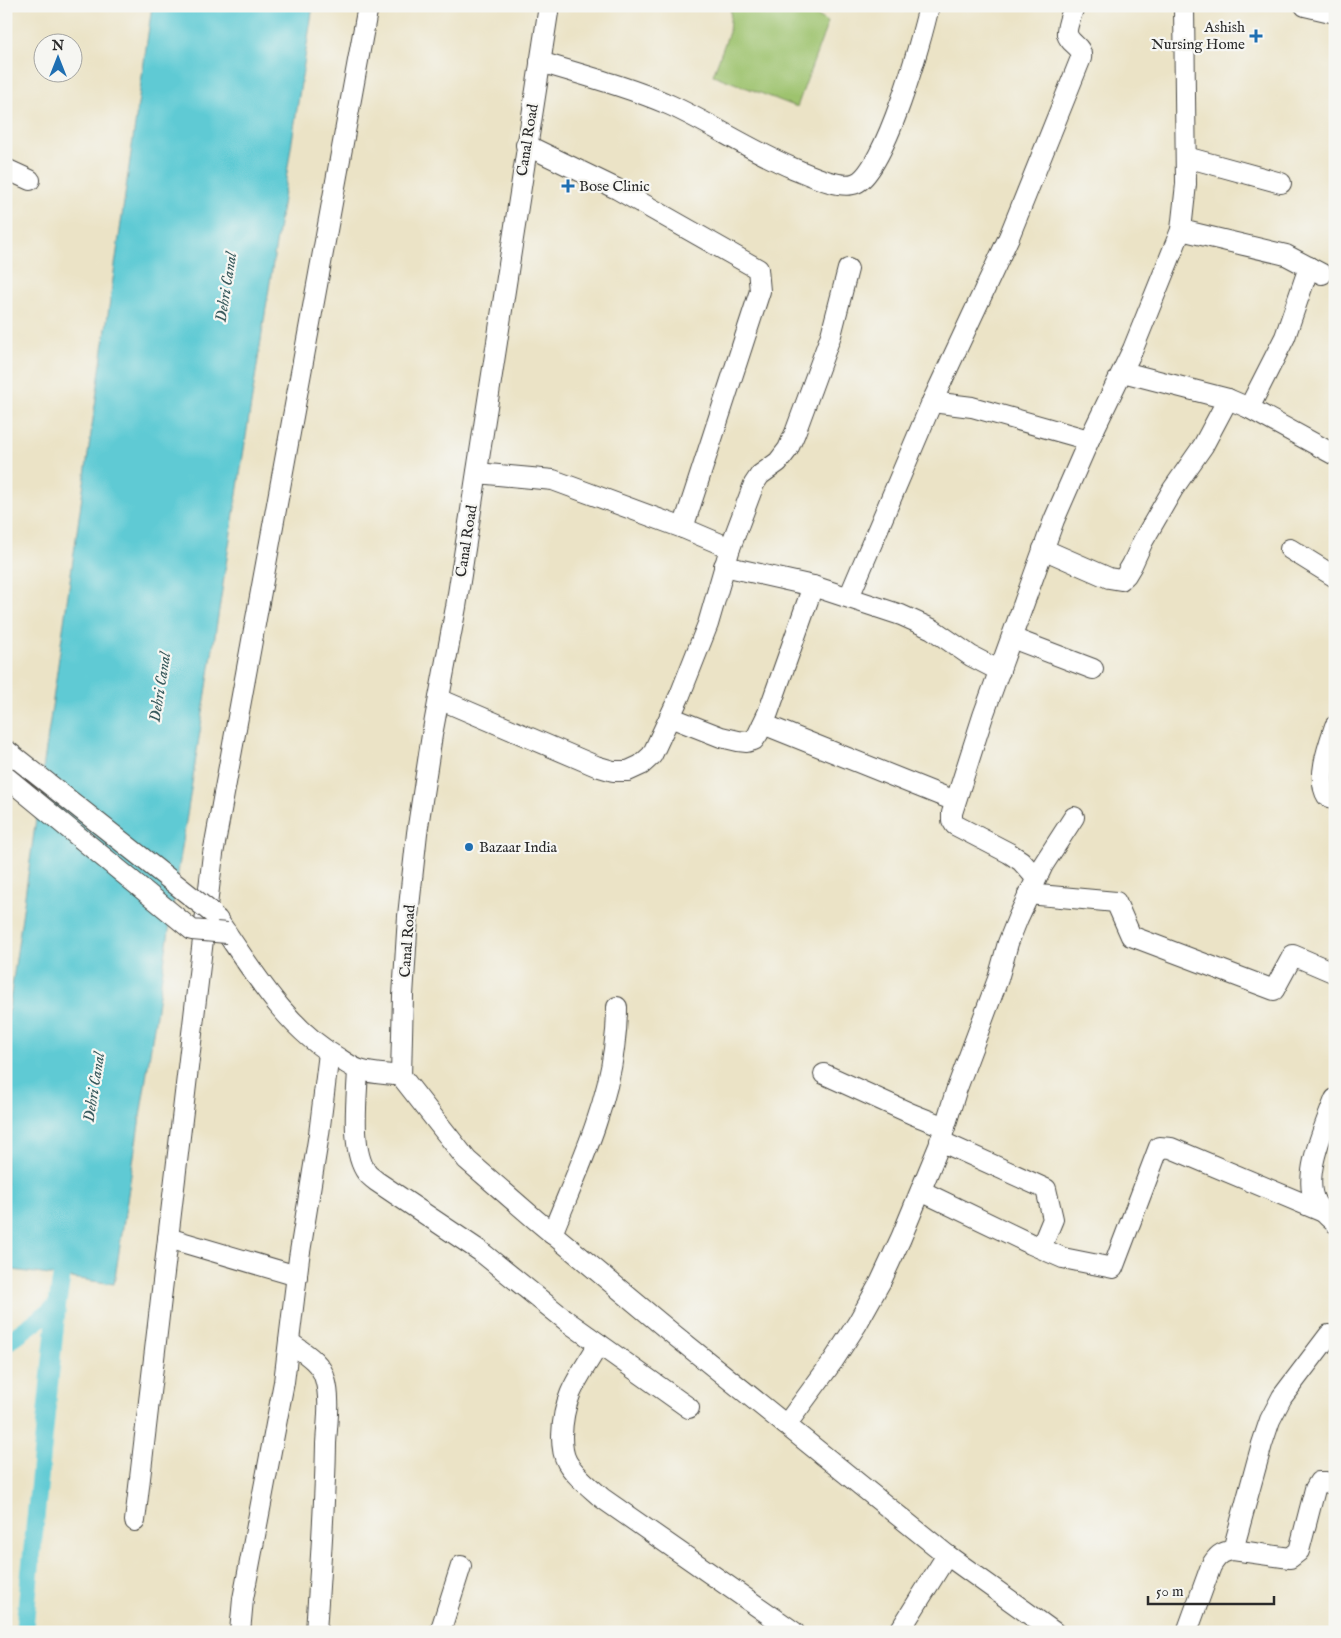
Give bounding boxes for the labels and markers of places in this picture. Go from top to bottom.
place label: Ashish Nursing Home [1151,18,1245,54]
marker: Ashish Nursing Home [1249,29,1263,43]
place label: Bose Clinic [579,177,650,196]
marker: Bose Clinic [561,179,575,193]
place label: Bazaar India [479,838,558,857]
marker: Bazaar India [463,841,475,853]

